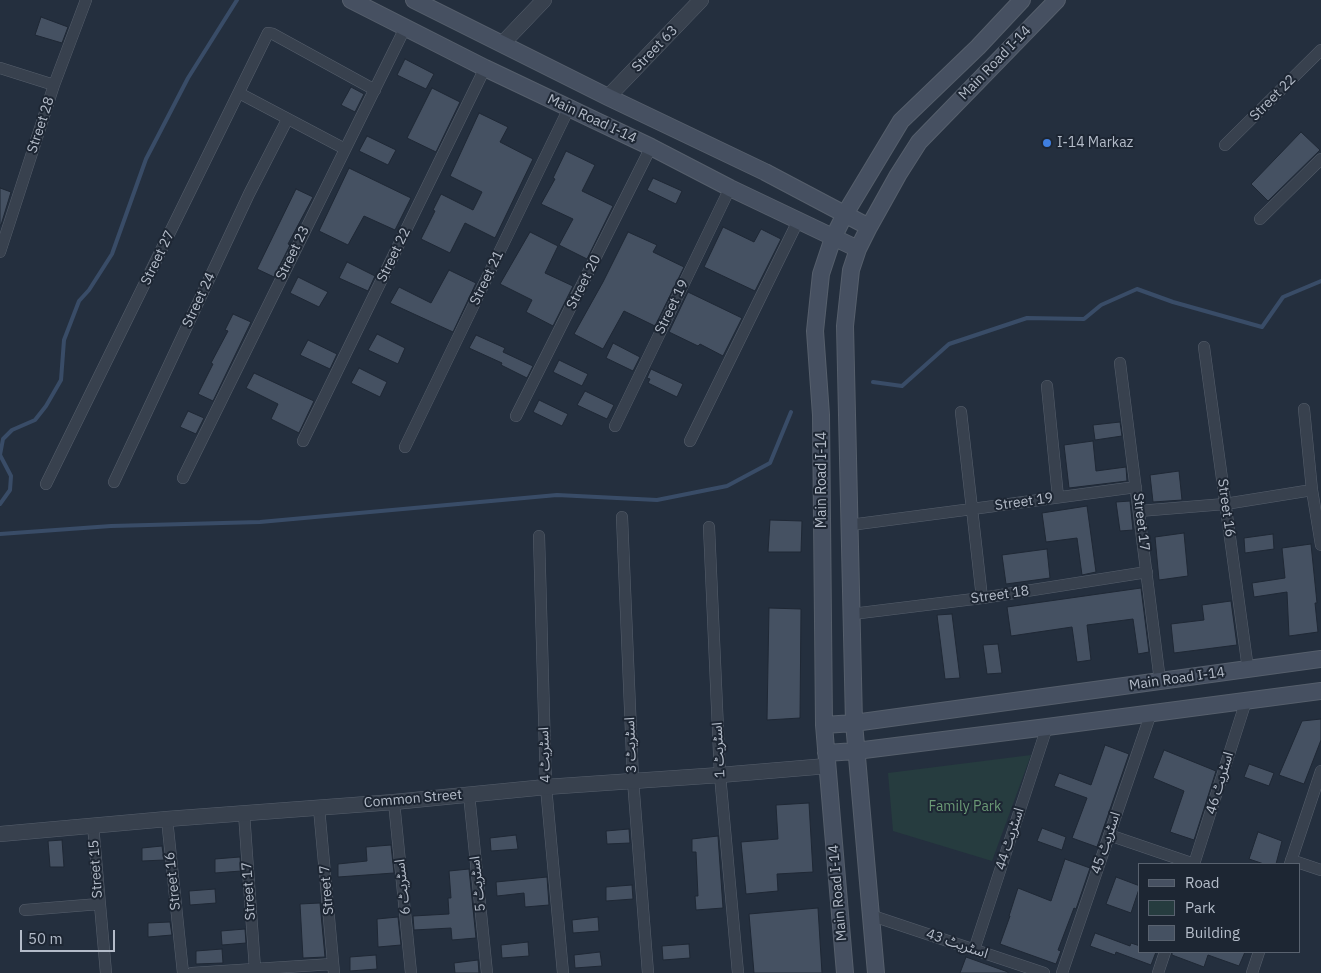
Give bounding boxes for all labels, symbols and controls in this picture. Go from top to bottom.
street label: Street 63 [629,22,681,76]
street label: Main Road I-14 [955,22,1035,104]
street label: Street 22 [1246,71,1300,125]
street label: Main Road I-14 [545,91,639,147]
street label: Street 28 [24,95,58,155]
place label: I-14 Markaz [1057,135,1133,151]
marker: I-14 Markaz [1041,137,1053,149]
street label: Street 23 [273,223,313,283]
street label: Street 22 [374,225,414,285]
street label: Street 27 [138,228,178,288]
street label: Street 21 [467,248,507,308]
street label: Street 20 [563,252,605,312]
street label: Street 24 [179,270,219,330]
street label: Street 19 [652,277,692,337]
street label: Main Road I-14 [814,432,830,528]
street label: Street 16 [1214,478,1238,538]
street label: Street 19 [994,490,1054,514]
street label: Street 17 [1129,492,1153,552]
street label: Street 18 [970,583,1030,607]
street label: Main Road I-14 [1128,664,1226,694]
street label: اسٹریٹ 3 [622,717,640,773]
street label: اسٹریٹ 1 [709,722,729,778]
street label: اسٹریٹ 4 [536,727,554,783]
street label: اسٹریٹ 46 [1203,750,1237,816]
street label: Common Street [363,786,463,812]
park label: Family Park [929,799,1001,815]
street label: اسٹریٹ 44 [992,806,1028,872]
street label: اسٹریٹ 45 [1088,810,1124,876]
street label: Street 15 [86,839,106,899]
street label: Main Road I-14 [825,844,851,942]
street label: Street 16 [162,851,184,911]
street label: اسٹریٹ 5 [467,855,489,913]
street label: اسٹریٹ 6 [392,858,414,916]
street label: Street 17 [239,861,259,921]
legend [1138,863,1301,953]
street label: Street 7 [316,864,338,916]
text: Road [1185,873,1220,892]
text: Park [1185,898,1215,917]
scale bar [22,920,118,952]
text: Building [1185,923,1240,942]
street label: اسٹریٹ 43 [924,926,990,962]
text: 50 m [28,929,63,948]

